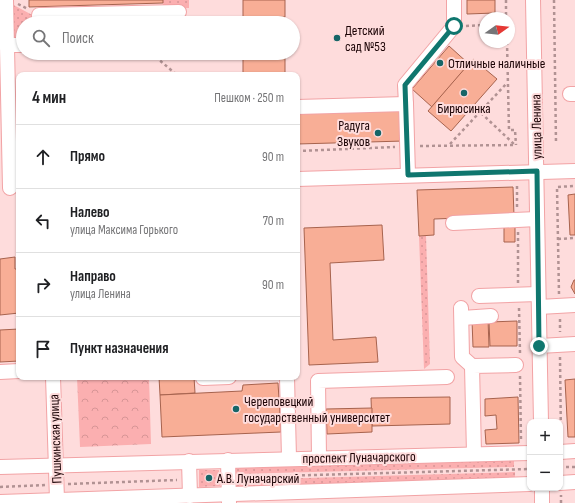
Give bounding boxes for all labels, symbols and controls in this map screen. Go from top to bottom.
north arrow [479,12,515,48]
search box [16,16,300,60]
route start [445,17,463,35]
place label: Детский сад №53 [345,22,386,55]
icon: search [30,27,52,49]
text: Поиск [62,29,94,48]
marker: Детский сад №53 [332,33,342,43]
place label: Отличные наличные [448,55,545,72]
marker: Отличные наличные [435,58,445,68]
text: 4 мин [32,88,66,108]
marker: Бирюсинка [459,88,469,98]
text: Пешком · 250 m [214,90,284,106]
street label: улица Ленина [527,94,546,160]
place label: Бирюсинка [437,100,491,117]
place label: Радуга Звуков [337,117,370,150]
marker: Радуга Звуков [373,128,383,138]
icon: ahead [32,146,54,168]
text: Прямо [70,147,105,166]
text: 90 m [262,149,284,165]
text: Налево [70,203,110,222]
icon: left [32,210,54,232]
text: 70 m [263,213,284,229]
text: улица Максима Горького [70,222,178,238]
text: Направо [70,267,116,286]
icon: right [32,274,54,296]
text: 90 m [262,277,284,293]
text: улица Ленина [70,286,131,302]
route end [530,337,548,355]
icon: arrive [32,338,54,360]
text: Пункт назначения [70,339,168,358]
place label: Череповецкий государственный университет [244,393,390,426]
street label: Пушкинская улица [45,394,66,484]
marker: Череповецкий государственный университет [231,404,241,414]
map controls [527,419,563,491]
button: + [527,419,563,455]
street label: проспект Луначарского [302,448,416,467]
button: − [527,455,563,491]
place label: А.В. Луначарский [216,470,300,487]
marker: А.В. Луначарский [204,473,214,483]

